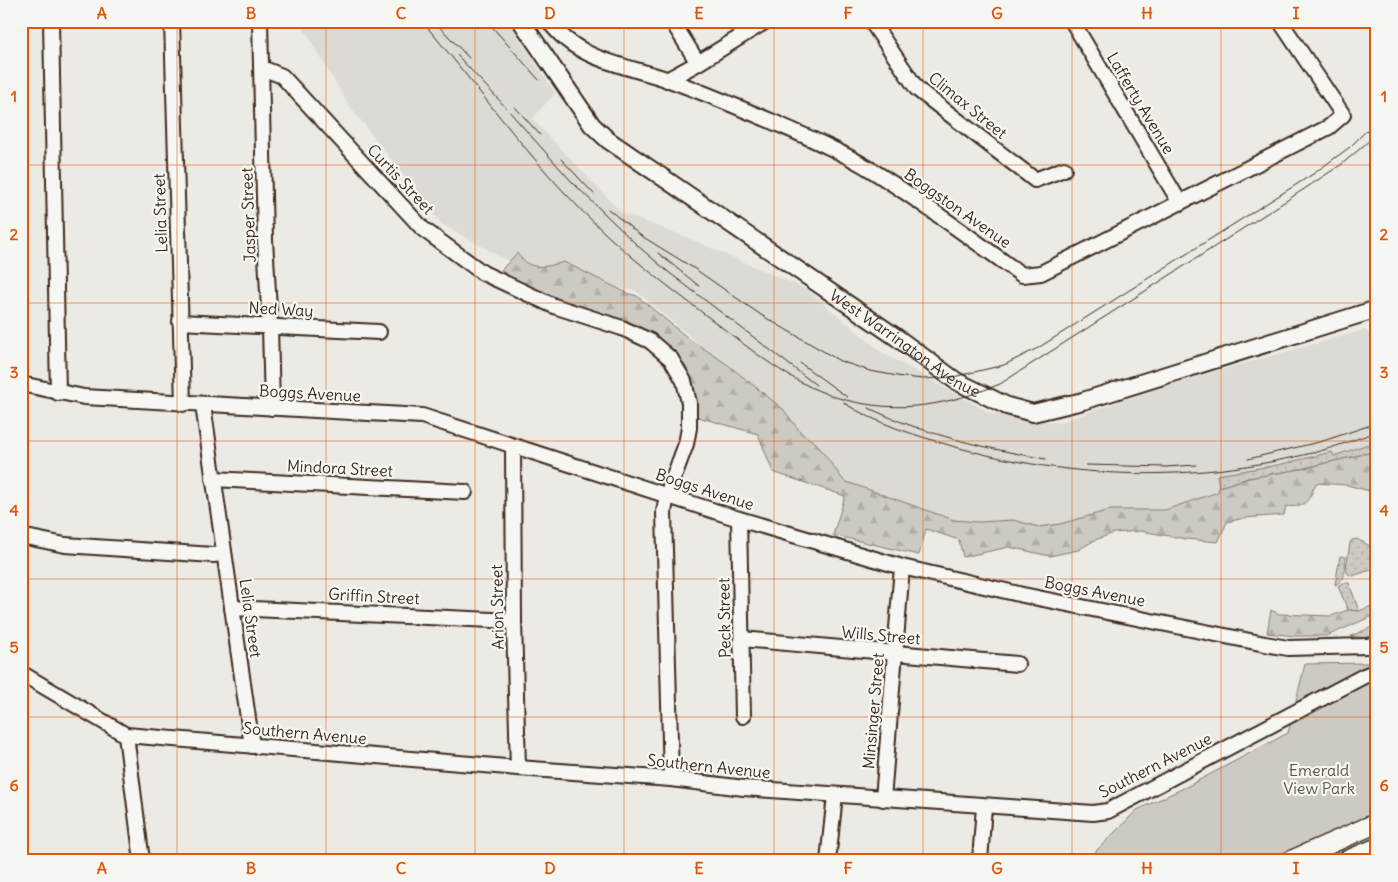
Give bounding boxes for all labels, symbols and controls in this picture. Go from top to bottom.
text: A [97,3,107,23]
text: B [246,3,257,23]
text: C [396,3,407,23]
text: D [544,3,556,23]
text: E [694,3,704,23]
text: F [843,3,853,23]
text: G [991,3,1003,23]
text: H [1141,3,1153,23]
text: I [1293,3,1300,23]
street label: Lafferty Avenue [1103,49,1179,157]
street label: Climax Street [925,67,1012,143]
text: 1 [11,86,17,106]
text: 1 [1381,86,1387,106]
street label: Curtis Street [363,140,439,219]
street label: Boggston Avenue [901,164,1015,252]
street label: Jasper Street [236,166,260,263]
street label: Lelia Street [149,172,171,253]
text: 2 [10,224,19,244]
text: 2 [1380,224,1389,244]
street label: West Warrington Avenue [826,285,984,401]
street label: Ned Way [248,297,314,321]
text: 3 [9,362,19,382]
text: 3 [1379,362,1389,382]
street label: Boggs Avenue [259,380,361,406]
street label: Mindora Street [286,455,394,481]
street label: Boggs Avenue [653,464,757,514]
text: 4 [9,500,19,520]
text: 4 [1379,500,1389,520]
street label: Arion Street [486,564,508,650]
street label: Boggs Avenue [1043,571,1147,611]
street label: Lelia Street [236,577,267,659]
street label: Peck Street [713,577,735,658]
street label: Griffin Street [328,584,421,608]
street label: Wills Street [841,622,922,648]
text: 5 [9,637,19,657]
text: 5 [1379,637,1389,657]
street label: Minsinger Street [858,652,888,770]
street label: Southern Avenue [243,718,367,748]
street label: Southern Avenue [1095,728,1215,802]
street label: Southern Avenue [646,750,772,782]
park label: Emerald View Park [1283,760,1355,798]
text: 6 [9,775,19,795]
text: 6 [1379,775,1389,795]
text: A [97,858,107,878]
text: B [246,858,257,878]
text: C [396,858,407,878]
text: D [544,858,556,878]
text: E [694,858,704,878]
text: F [843,858,853,878]
text: G [991,858,1003,878]
text: H [1141,858,1153,878]
text: I [1293,858,1300,878]

